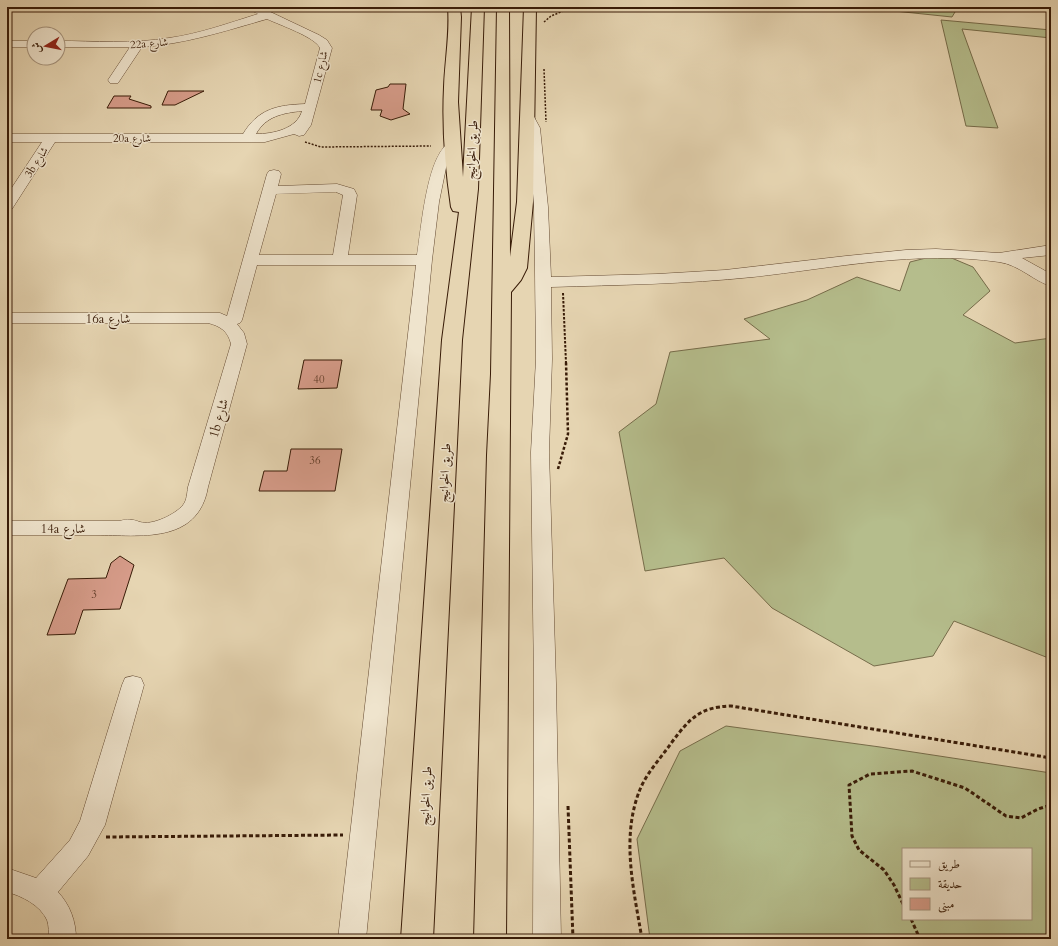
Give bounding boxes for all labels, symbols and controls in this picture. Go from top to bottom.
north arrow [26,26,66,66]
street label: 22a شارع [130,35,169,54]
text: ش [28,41,45,54]
street label: 1c شارع [309,49,333,85]
street label: طريق الخوانيج [461,120,485,180]
street label: 20a شارع [113,131,151,148]
street label: 3b شارع [21,144,54,182]
street label: 16a شارع [85,310,131,330]
house number: 40 [313,372,325,387]
street label: 1b شارع [205,397,235,440]
street label: طريق الخوانيج [434,443,458,503]
house number: 36 [309,453,321,468]
street label: 14a شارع [40,520,86,540]
house number: 3 [91,587,97,602]
street label: طريق الخوانيج [415,766,439,826]
legend [902,848,1032,920]
text: طريق [938,856,960,872]
text: حديقة [938,876,962,892]
text: مبنى [938,896,954,913]

